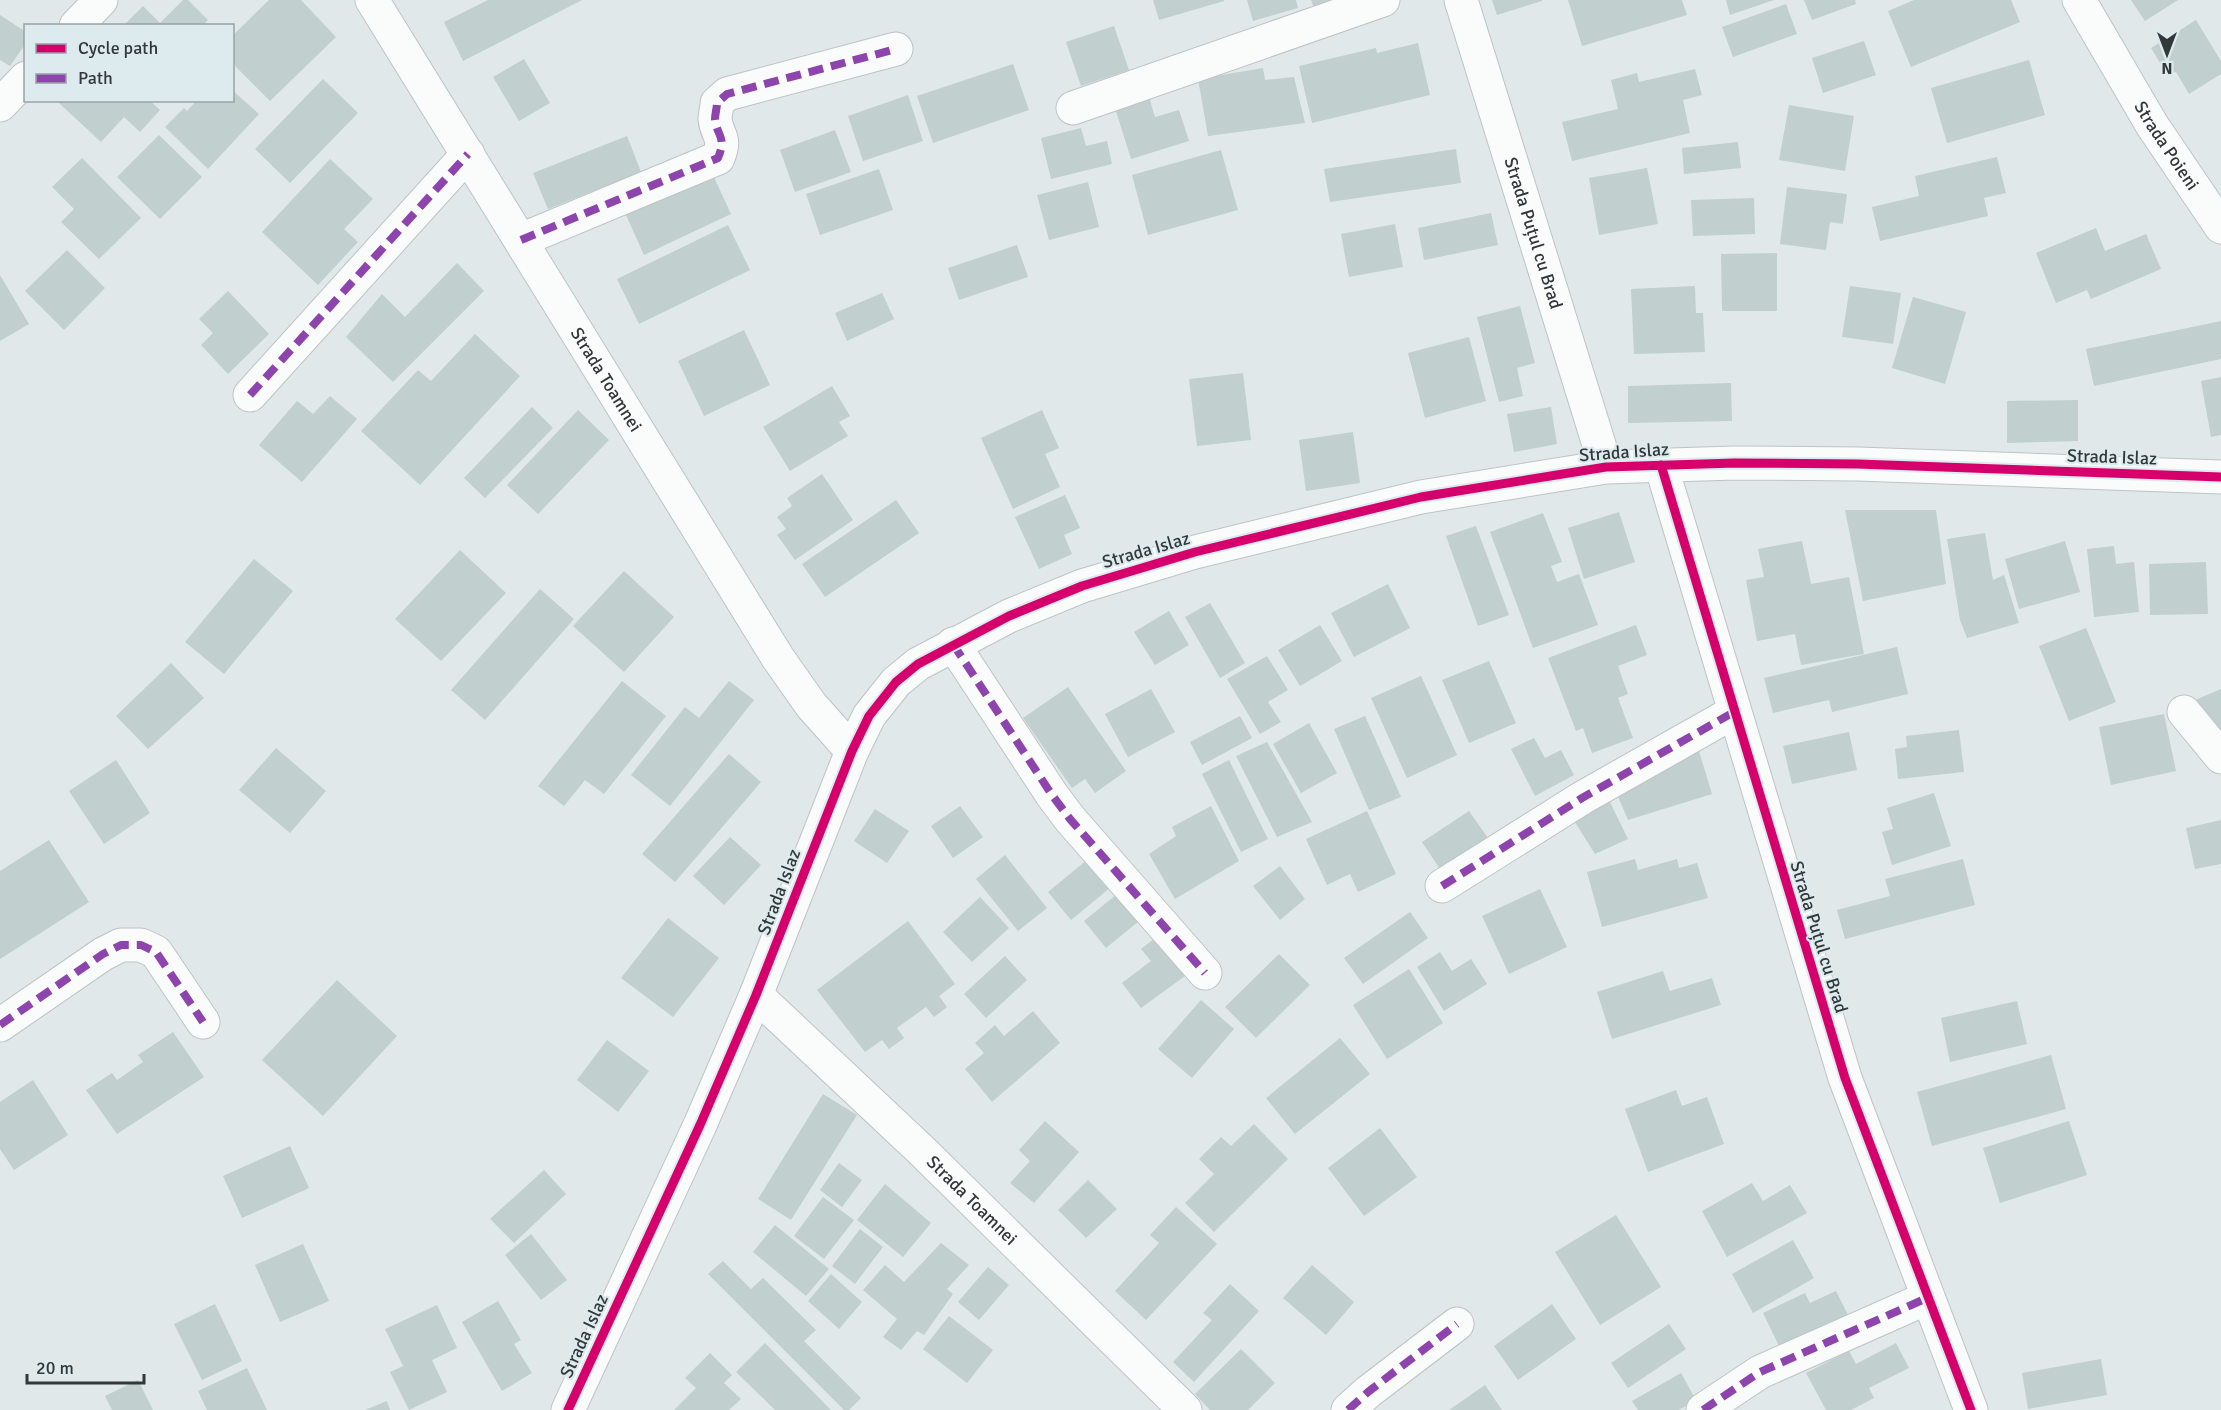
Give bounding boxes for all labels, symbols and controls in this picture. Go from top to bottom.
legend [24,24,234,102]
north arrow [2137,24,2197,84]
text: Cycle path [78,37,158,59]
text: N [2161,58,2173,78]
text: Path [78,67,113,89]
street label: Strada Poieni [2129,97,2204,194]
street label: Strada Puțul cu Brad [1499,154,1567,312]
street label: Strada Toamnei [566,323,647,436]
street label: Strada Islaz [1578,438,1670,466]
street label: Strada Islaz [2067,444,2157,470]
street label: Strada Islaz [1100,527,1192,573]
street label: Strada Islaz [753,846,805,938]
street label: Strada Puțul cu Brad [1785,858,1853,1016]
street label: Strada Toamnei [922,1151,1022,1250]
street label: Strada Islaz [555,1291,613,1381]
scale bar [27,1347,144,1385]
text: 20 m [36,1357,74,1379]

